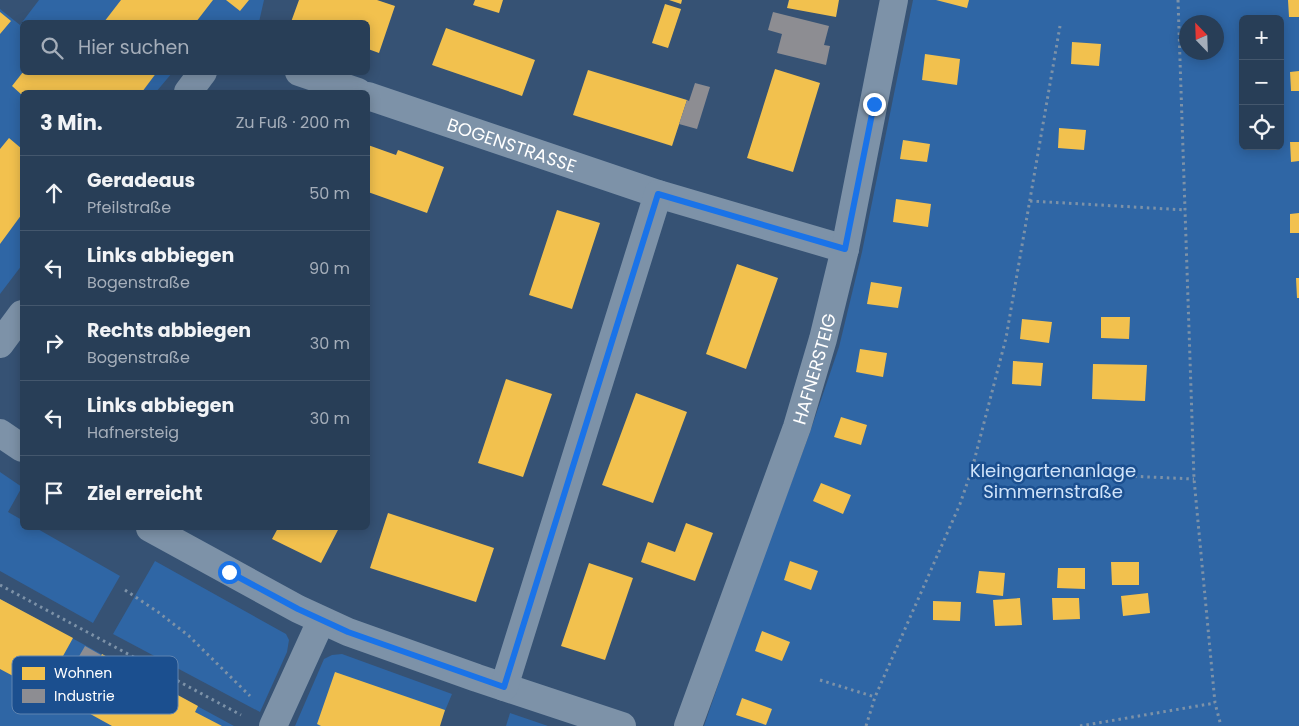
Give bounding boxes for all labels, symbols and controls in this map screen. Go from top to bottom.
north arrow [1179,15,1224,60]
map controls [1239,15,1284,150]
button: + [1239,15,1284,60]
search box [20,20,370,75]
icon: search [38,34,66,62]
text: Hier suchen [78,34,189,61]
button: − [1239,60,1284,105]
route end [863,93,886,116]
button: locate [1239,105,1284,150]
text: 3 Min. [40,108,103,137]
text: Zu Fuß · 200 m [236,111,350,134]
street label: BOGENSTRASSE [444,111,580,178]
text: Geradeaus [87,167,195,194]
icon: ahead [40,179,68,207]
text: 50 m [309,182,350,205]
text: Pfeilstraße [87,196,171,219]
text: Links abbiegen [87,242,234,269]
icon: left [40,254,68,282]
text: 90 m [309,257,350,280]
text: Bogenstraße [87,271,190,294]
street label: HAFNERSTEIG [786,311,841,427]
text: Rechts abbiegen [87,317,251,344]
icon: right [40,329,68,357]
text: 30 m [310,332,350,355]
text: Bogenstraße [87,346,190,369]
text: Links abbiegen [87,392,234,419]
icon: left [40,404,68,432]
text: 30 m [310,407,350,430]
text: Hafnersteig [87,421,179,444]
park label: Kleingartenanlage Simmernstraße [970,458,1136,504]
icon: arrive [40,479,68,507]
text: Ziel erreicht [87,480,203,507]
route start [218,561,241,584]
legend [12,656,178,714]
text: Wohnen [54,663,112,683]
text: Industrie [54,686,115,706]

